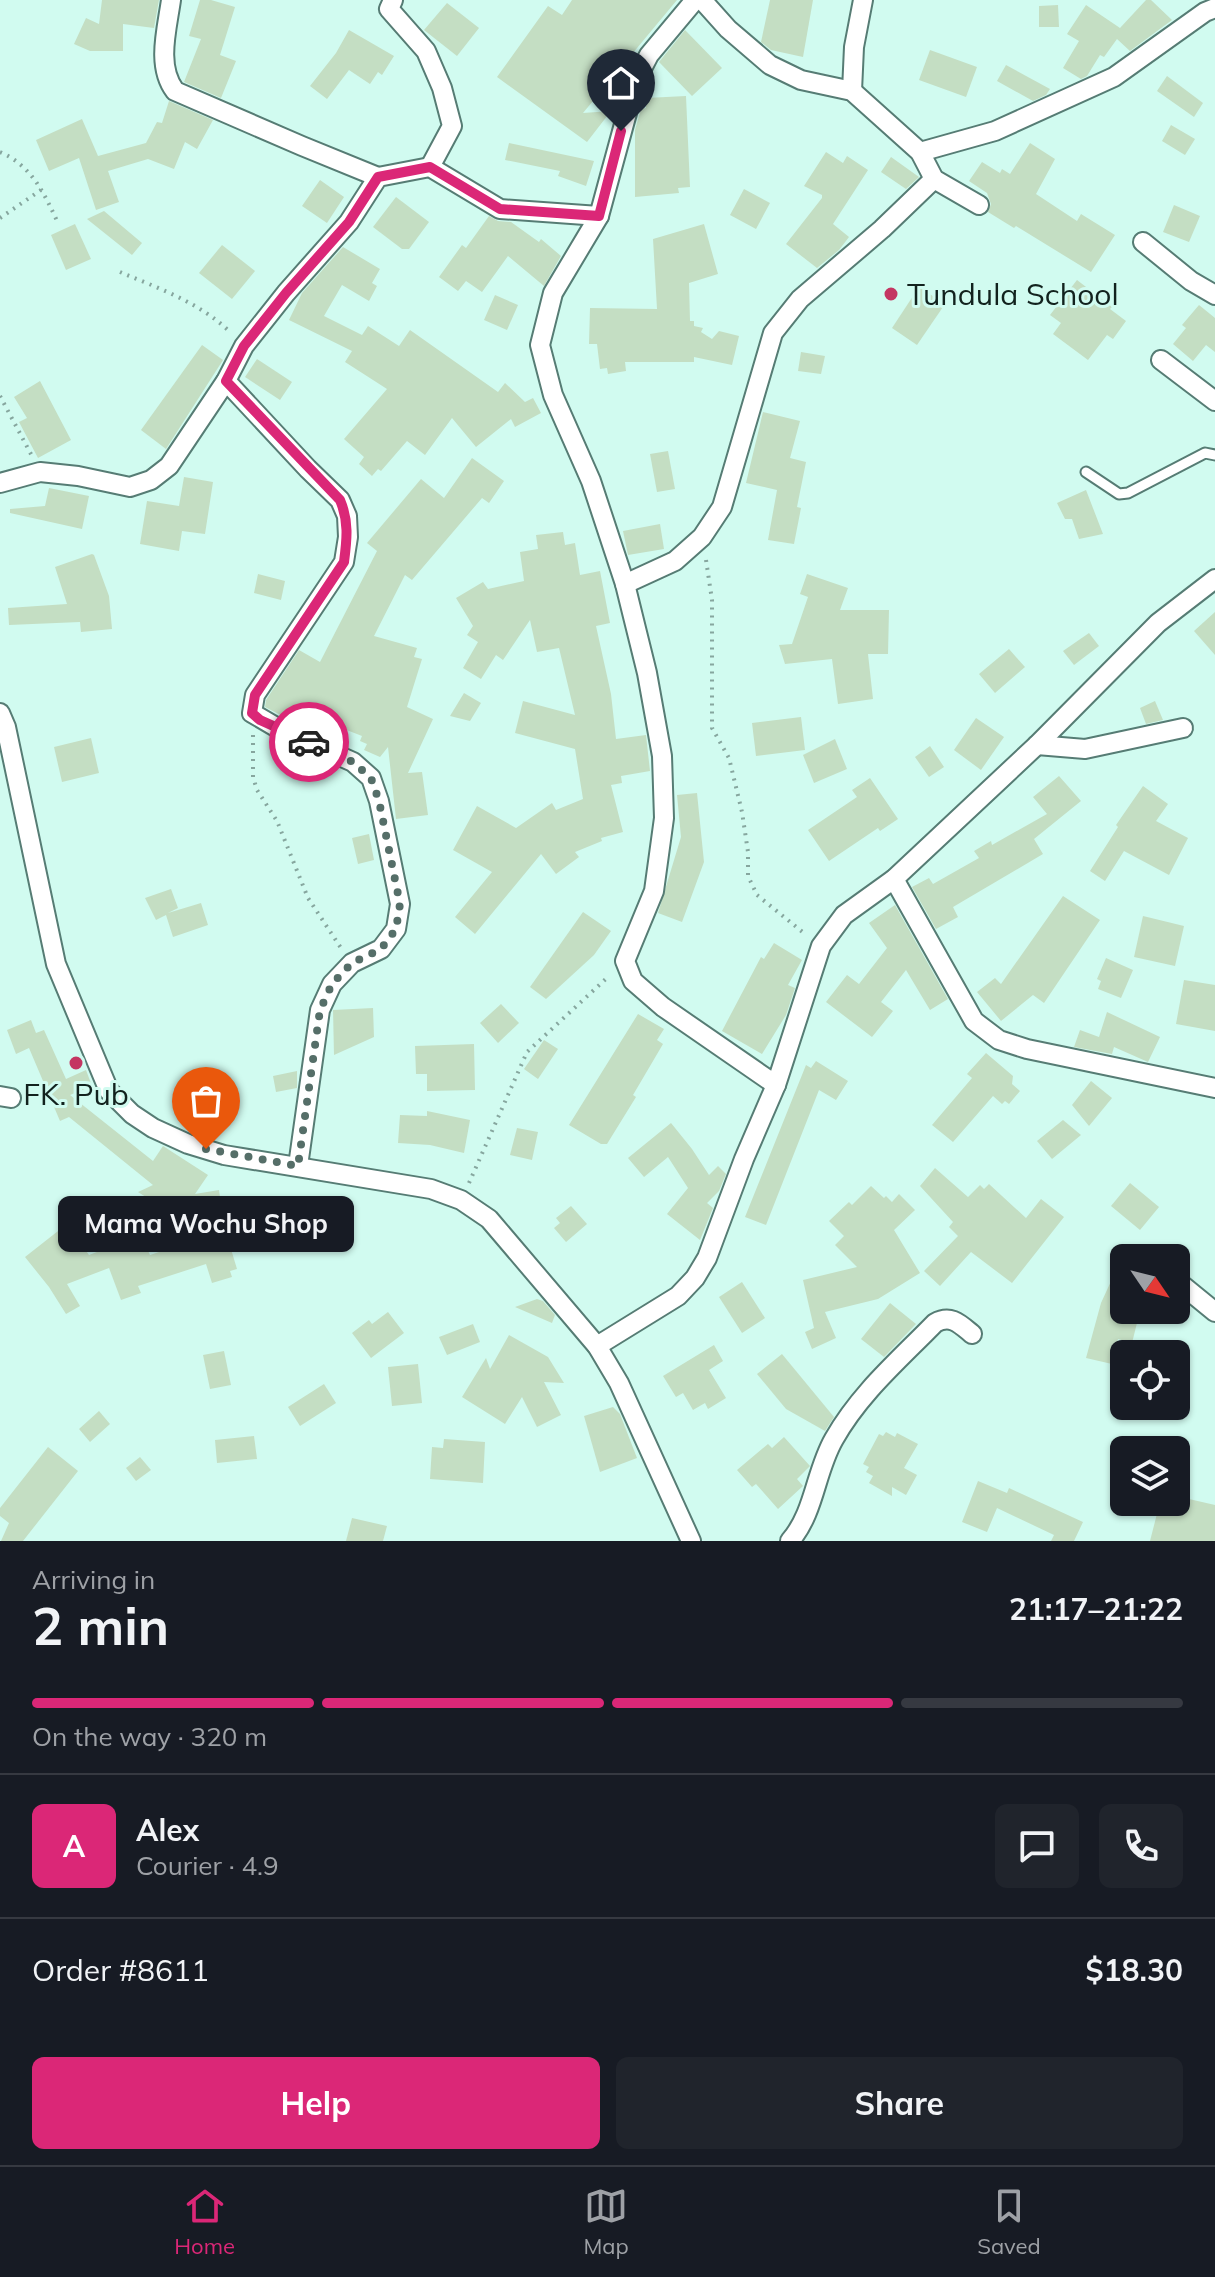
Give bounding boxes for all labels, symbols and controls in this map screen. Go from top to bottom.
pin [587,49,655,131]
icon: home [599,61,643,105]
place label: Tundula School [907,275,1119,313]
marker: Tundula School [882,285,900,303]
courier [269,702,349,782]
icon: car [287,720,331,764]
marker: FK. Pub [67,1054,85,1072]
pin [172,1067,240,1149]
place label: FK. Pub [23,1075,129,1113]
icon: bag [184,1079,228,1123]
callout: Mama Wochu Shop [58,1197,354,1253]
text: Mama Wochu Shop [84,1207,328,1240]
north arrow [1110,1244,1190,1324]
map controls [1110,1244,1190,1516]
button: locate [1110,1340,1190,1420]
button: layers [1110,1436,1190,1516]
text: Arriving in [32,1563,155,1596]
text: 21:17–21:22 [1009,1590,1183,1628]
text: 2 min [32,1593,169,1658]
text: On the way · 320 m [32,1720,267,1753]
button: chat [995,1804,1079,1888]
button: phone [1099,1804,1183,1888]
text: Alex [136,1811,199,1849]
text: A [63,1827,85,1865]
text: Courier · 4.9 [136,1849,279,1882]
text: Order #8611 [32,1951,209,1989]
text: $18.30 [1086,1951,1183,1989]
button: Help [32,2057,600,2149]
button: Share [616,2057,1183,2149]
tab: Home [174,2184,235,2260]
tab: Map [583,2184,629,2260]
tab: Saved [977,2184,1041,2260]

